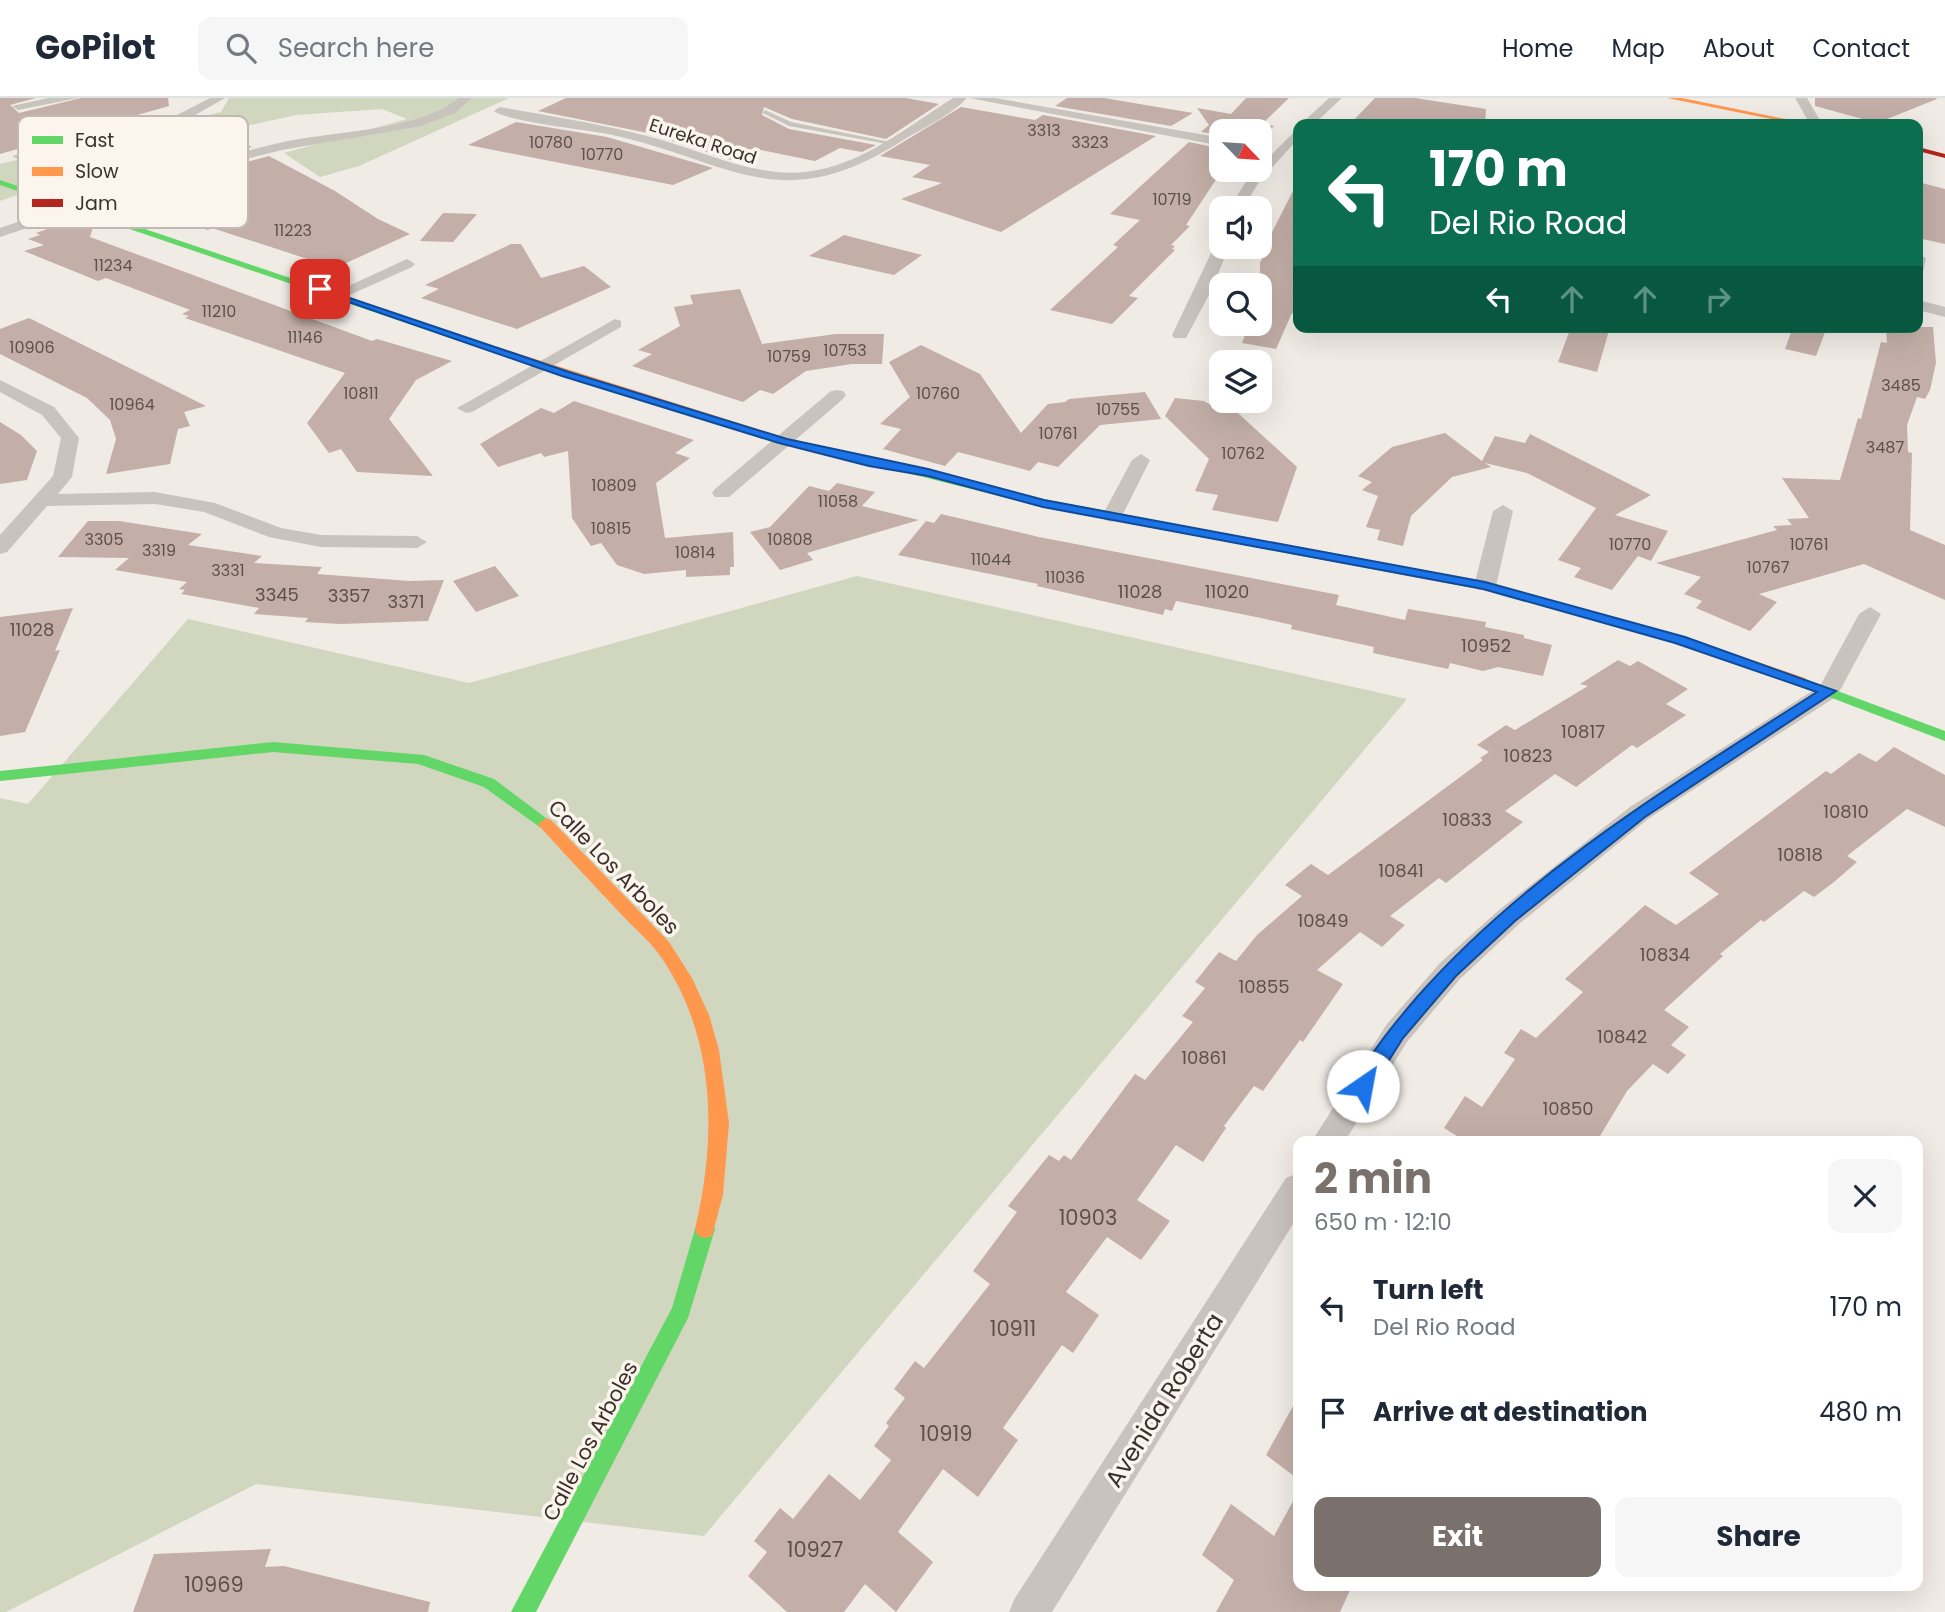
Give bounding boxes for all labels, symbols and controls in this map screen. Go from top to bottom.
search box [198,17,688,80]
text: GoPilot [35,24,156,71]
icon: search [222,29,260,67]
text: Search here [278,30,434,66]
text: Home [1502,32,1574,65]
text: Map [1612,32,1665,65]
text: About [1703,32,1774,65]
text: Contact [1812,32,1910,65]
street label: Eureka Road [646,112,760,170]
legend [18,116,248,228]
house number: 3313 [1027,119,1061,142]
north arrow [1209,119,1272,182]
map controls [1209,119,1272,413]
text: Fast [75,127,114,154]
house number: 10780 [529,131,573,154]
house number: 3323 [1071,131,1109,154]
text: 170 m [1429,135,1568,203]
house number: 10770 [581,143,623,166]
icon: left [1314,147,1405,238]
text: Slow [75,158,119,185]
house number: 10719 [1152,188,1192,211]
text: Jam [75,190,117,217]
button: sound [1209,196,1272,259]
text: Del Rio Road [1429,200,1627,245]
house number: 11223 [274,219,312,242]
house number: 11234 [94,254,132,277]
pin [290,259,350,319]
icon: arrive [301,270,339,308]
button: search [1209,273,1272,336]
icon: left [1480,280,1518,318]
icon: ahead [1553,280,1591,318]
icon: ahead [1626,280,1664,318]
icon: right [1699,280,1737,318]
house number: 11210 [202,300,236,323]
house number: 11146 [287,326,323,349]
house number: 10906 [9,336,55,359]
house number: 10753 [823,339,867,362]
house number: 10759 [767,345,811,368]
button: layers [1209,350,1272,413]
house number: 3485 [1881,374,1921,397]
house number: 10811 [343,382,379,405]
house number: 10760 [916,382,960,405]
house number: 10964 [109,393,155,416]
house number: 10755 [1096,398,1140,421]
house number: 10761 [1038,422,1078,445]
house number: 3487 [1866,436,1904,459]
house number: 10762 [1221,442,1265,465]
house number: 10809 [591,474,637,497]
house number: 11058 [818,490,858,513]
house number: 10815 [591,517,631,540]
house number: 3305 [85,528,123,551]
house number: 10808 [767,528,813,551]
house number: 10770 [1609,533,1651,556]
house number: 10761 [1789,533,1829,556]
house number: 3319 [142,539,176,562]
house number: 10814 [675,541,715,564]
house number: 11044 [971,548,1011,571]
house number: 10767 [1747,556,1790,579]
house number: 3331 [211,559,245,582]
house number: 11036 [1045,566,1085,589]
house number: 11028 [1118,579,1162,604]
house number: 11020 [1205,579,1249,604]
house number: 3345 [255,582,299,607]
house number: 3357 [328,583,370,608]
house number: 3371 [388,589,424,614]
house number: 11028 [10,617,54,642]
house number: 10952 [1461,633,1511,658]
house number: 10817 [1561,719,1605,744]
house number: 10823 [1503,743,1553,768]
street label: Calle Los Arboles [542,793,686,941]
house number: 10810 [1823,799,1869,824]
house number: 10833 [1442,807,1492,832]
house number: 10818 [1777,842,1823,867]
house number: 10841 [1378,858,1424,883]
house number: 10849 [1297,908,1349,933]
house number: 10834 [1640,942,1690,967]
house number: 10855 [1238,974,1290,999]
house number: 10842 [1597,1024,1647,1049]
house number: 10861 [1181,1045,1227,1070]
position arrow [1326,1049,1400,1123]
house number: 10850 [1542,1096,1594,1121]
text: 2 min [1314,1149,1432,1208]
button: close [1828,1159,1902,1233]
house number: 10903 [1059,1203,1117,1232]
text: 650 m · 12:10 [1314,1206,1452,1238]
text: Turn left [1373,1272,1484,1308]
icon: left [1314,1289,1352,1327]
text: 170 m [1829,1289,1902,1325]
street label: Avenida Roberta [1097,1307,1231,1493]
text: Del Rio Road [1373,1311,1516,1343]
house number: 10911 [990,1314,1036,1343]
street label: Calle Los Arboles [536,1356,644,1526]
icon: arrive [1314,1394,1352,1432]
text: Arrive at destination [1373,1394,1648,1430]
text: 480 m [1819,1394,1902,1430]
house number: 10919 [919,1419,973,1448]
button: Exit [1314,1497,1601,1577]
button: Share [1615,1497,1902,1577]
house number: 10927 [787,1535,843,1564]
house number: 10969 [184,1570,244,1599]

